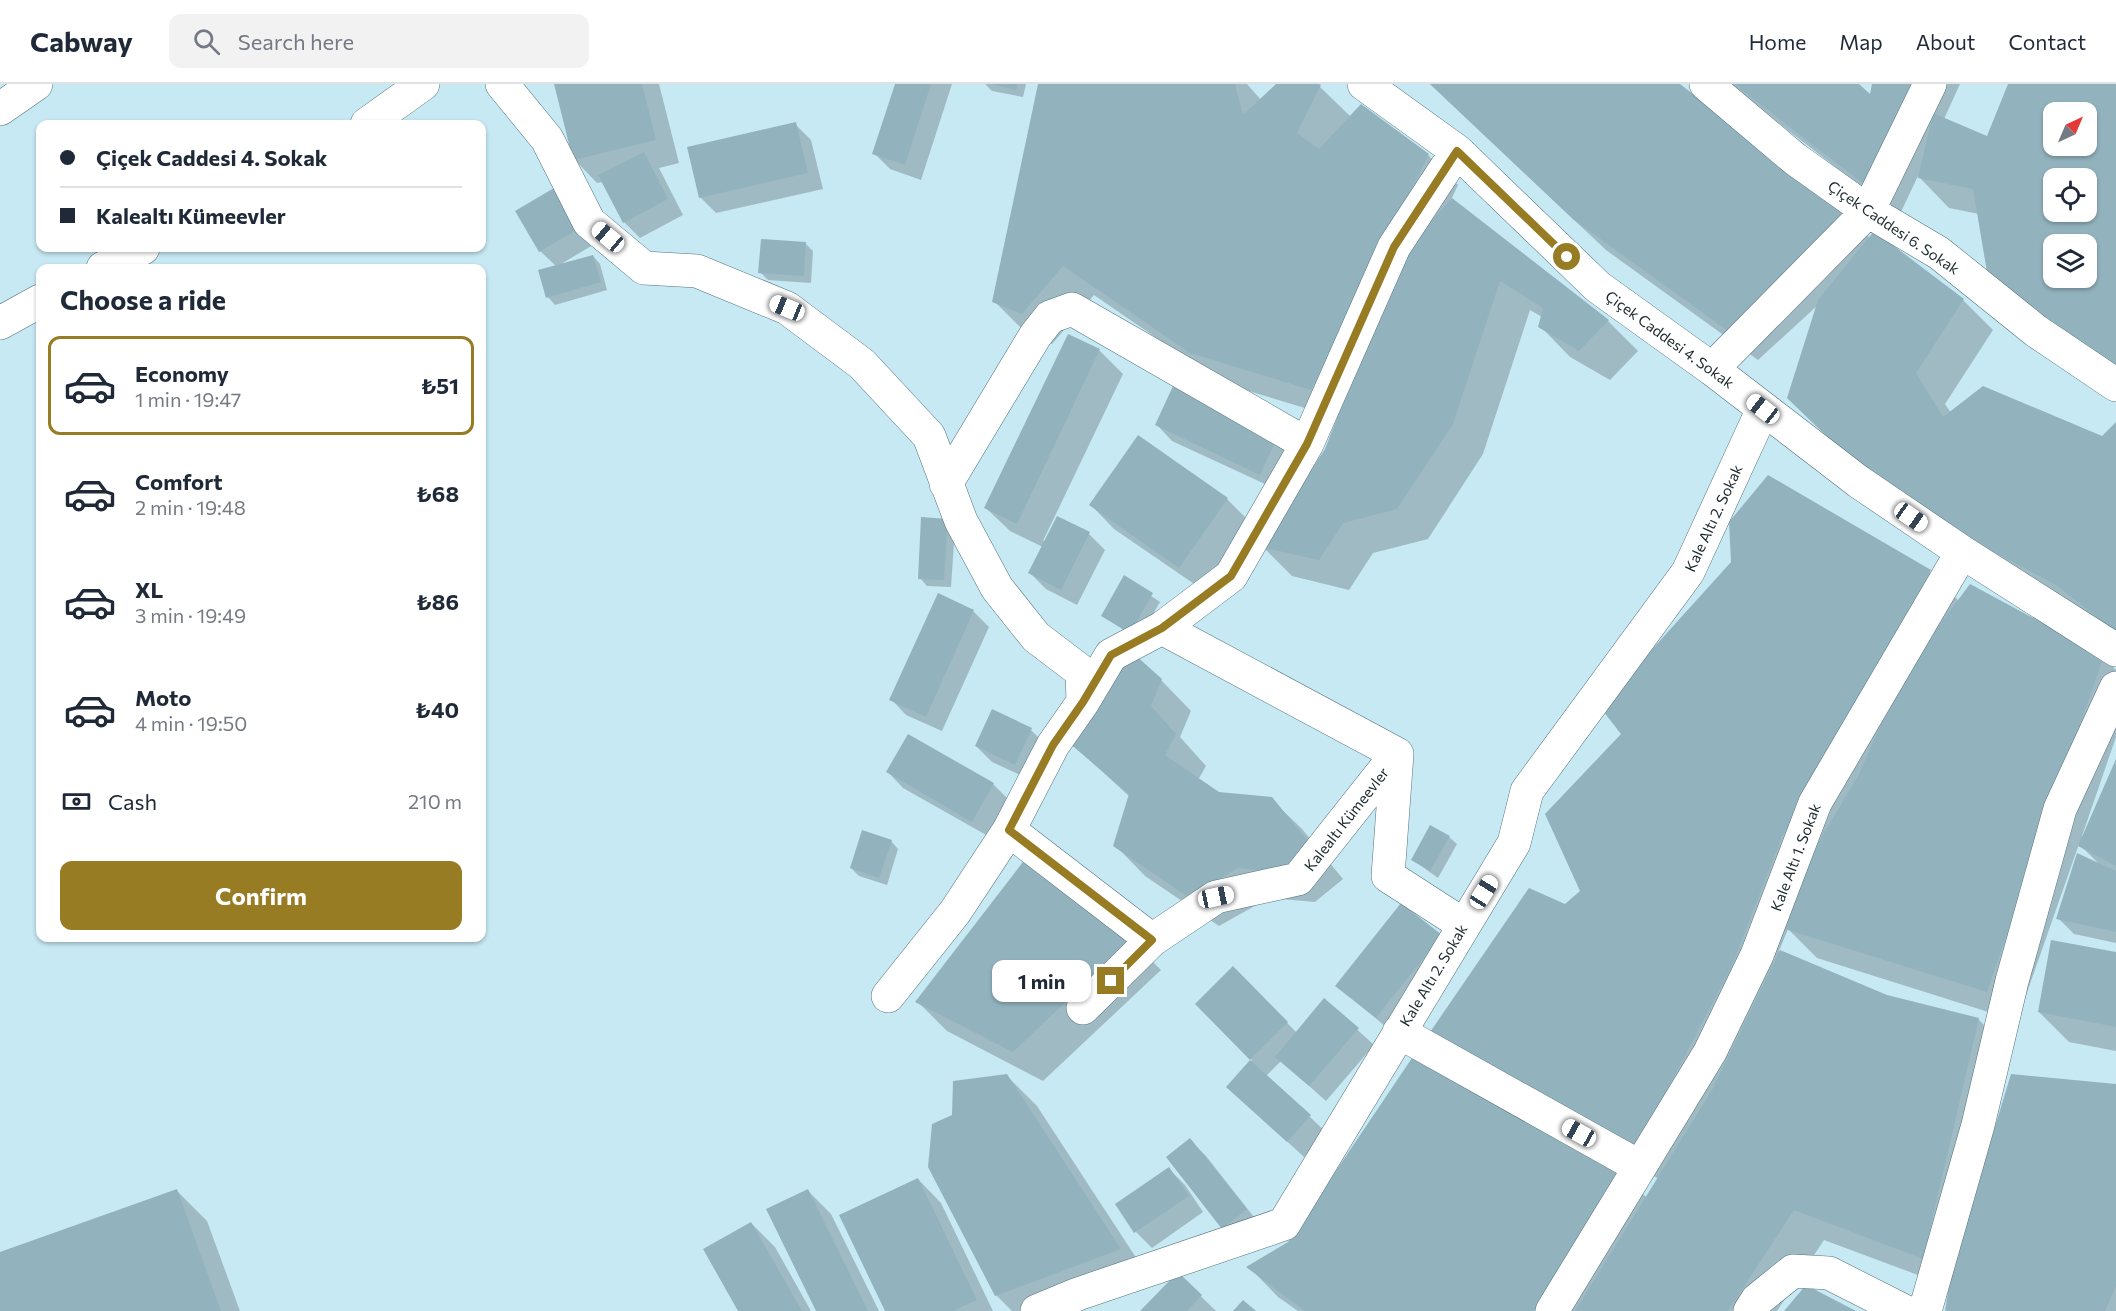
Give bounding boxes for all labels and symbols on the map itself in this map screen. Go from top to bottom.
north arrow [2043,102,2097,156]
street label: Çiçek Caddesi 6. Sokak [1825,176,1963,278]
car [588,219,628,255]
route start [1553,243,1580,270]
street label: Çiçek Caddesi 4. Sokak [1602,286,1738,392]
car [767,293,807,323]
car [1743,391,1783,427]
street label: Kale Altı 2. Sokak [1680,462,1746,574]
car [1891,499,1931,535]
street label: Kalealtı Kümeevler [1300,764,1392,874]
street label: Kale Altı 1. Sokak [1766,800,1824,914]
car [1467,872,1501,912]
car [1197,884,1235,910]
street label: Kale Altı 2. Sokak [1395,921,1471,1029]
callout: 1 min [991,960,1090,1002]
route end [1097,967,1124,994]
car [1559,1116,1599,1150]

